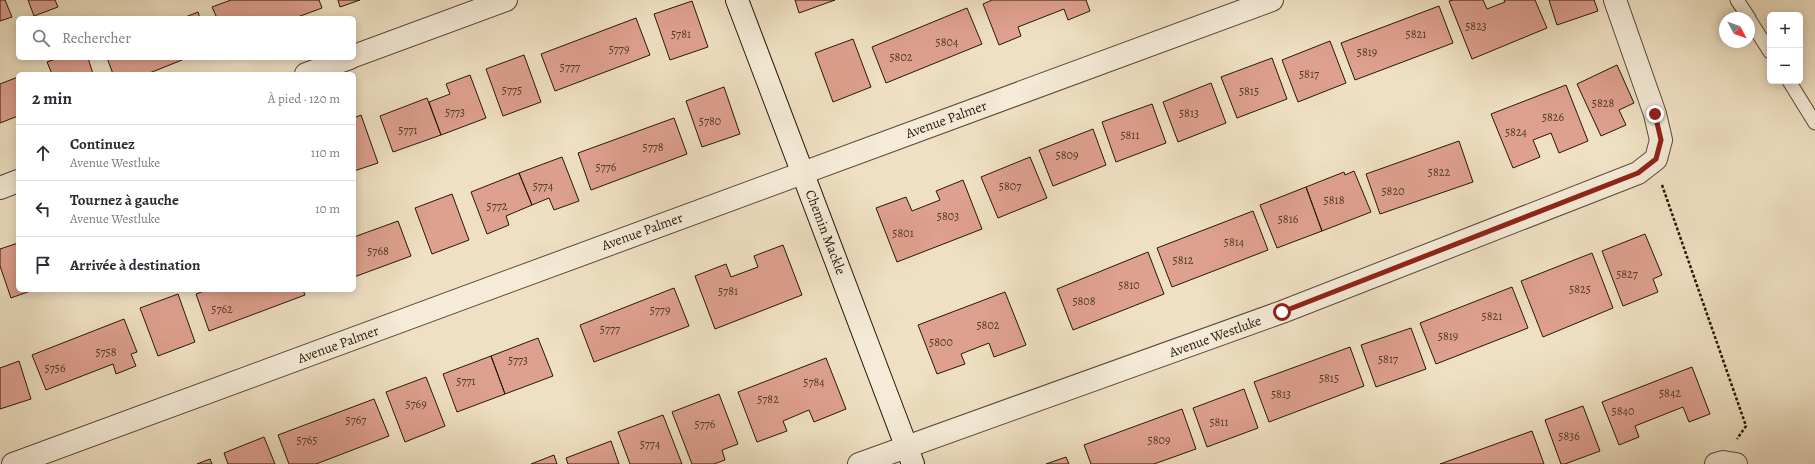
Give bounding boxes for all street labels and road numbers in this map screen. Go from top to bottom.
street label: Avenue Palmer [902,96,990,143]
street label: Chemin Mackle [801,187,850,277]
street label: Avenue Palmer [598,208,686,255]
street label: Avenue Westluke [1165,311,1264,362]
street label: Avenue Palmer [294,321,382,368]

